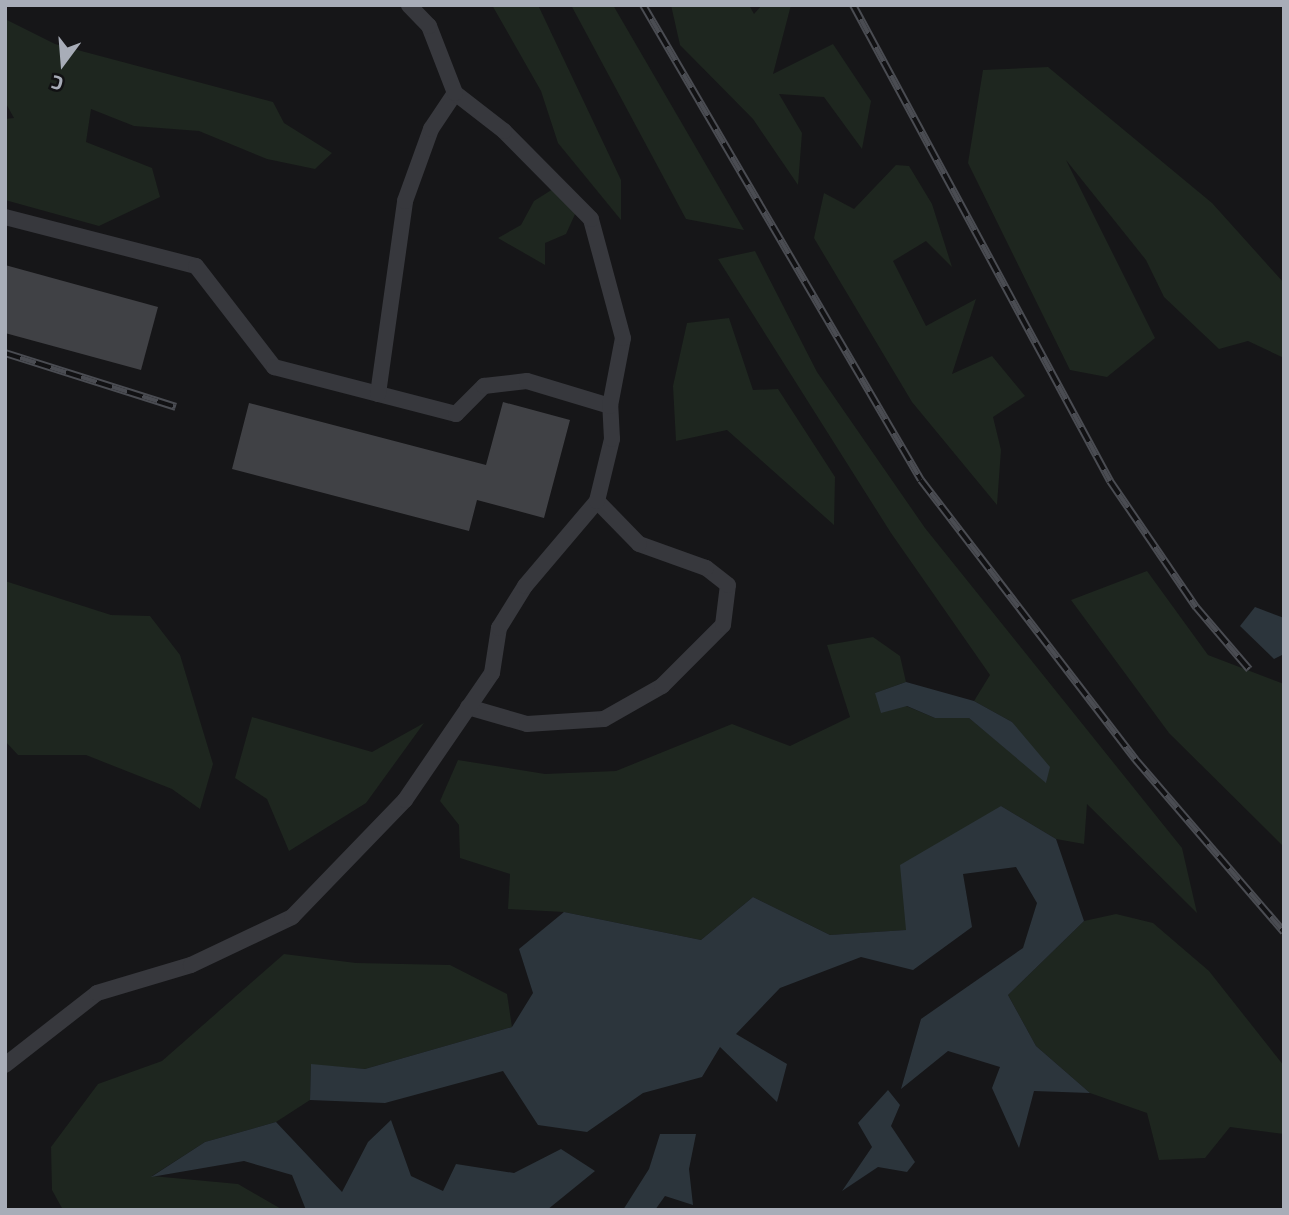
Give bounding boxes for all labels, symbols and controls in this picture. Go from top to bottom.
north arrow [28,28,98,98]
text: С [49,71,66,96]

